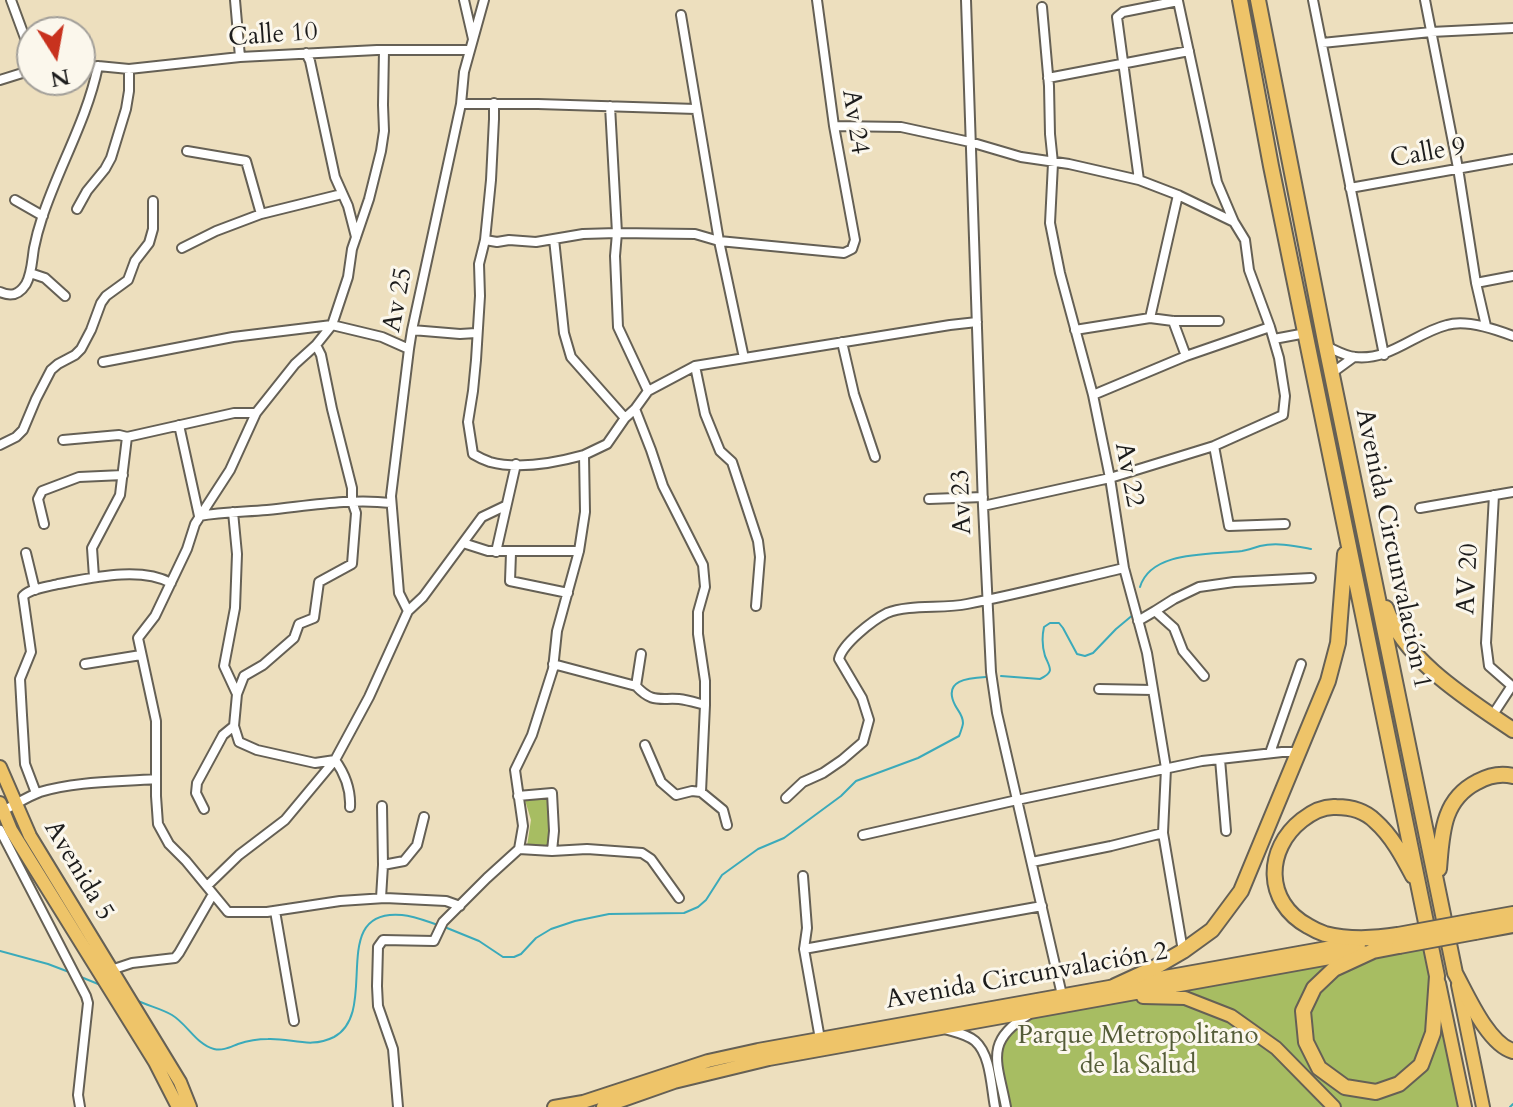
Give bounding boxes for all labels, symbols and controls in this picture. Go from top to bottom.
north arrow [16,16,96,96]
street label: Calle 10 [227,17,319,55]
text: N [48,61,72,94]
street label: Av 24 [833,87,875,157]
street label: Calle 9 [1388,132,1468,176]
street label: Av 25 [377,265,421,335]
street label: Avenida Circunvalación 1 [1347,406,1437,692]
street label: Av 22 [1106,440,1150,510]
street label: Av 23 [946,469,980,535]
street label: AV 20 [1452,543,1486,615]
street label: Avenida 5 [36,815,120,927]
street label: Avenida Circunvalación 2 [884,937,1170,1017]
park label: Parque Metropolitano de la Salud [1017,1021,1259,1082]

